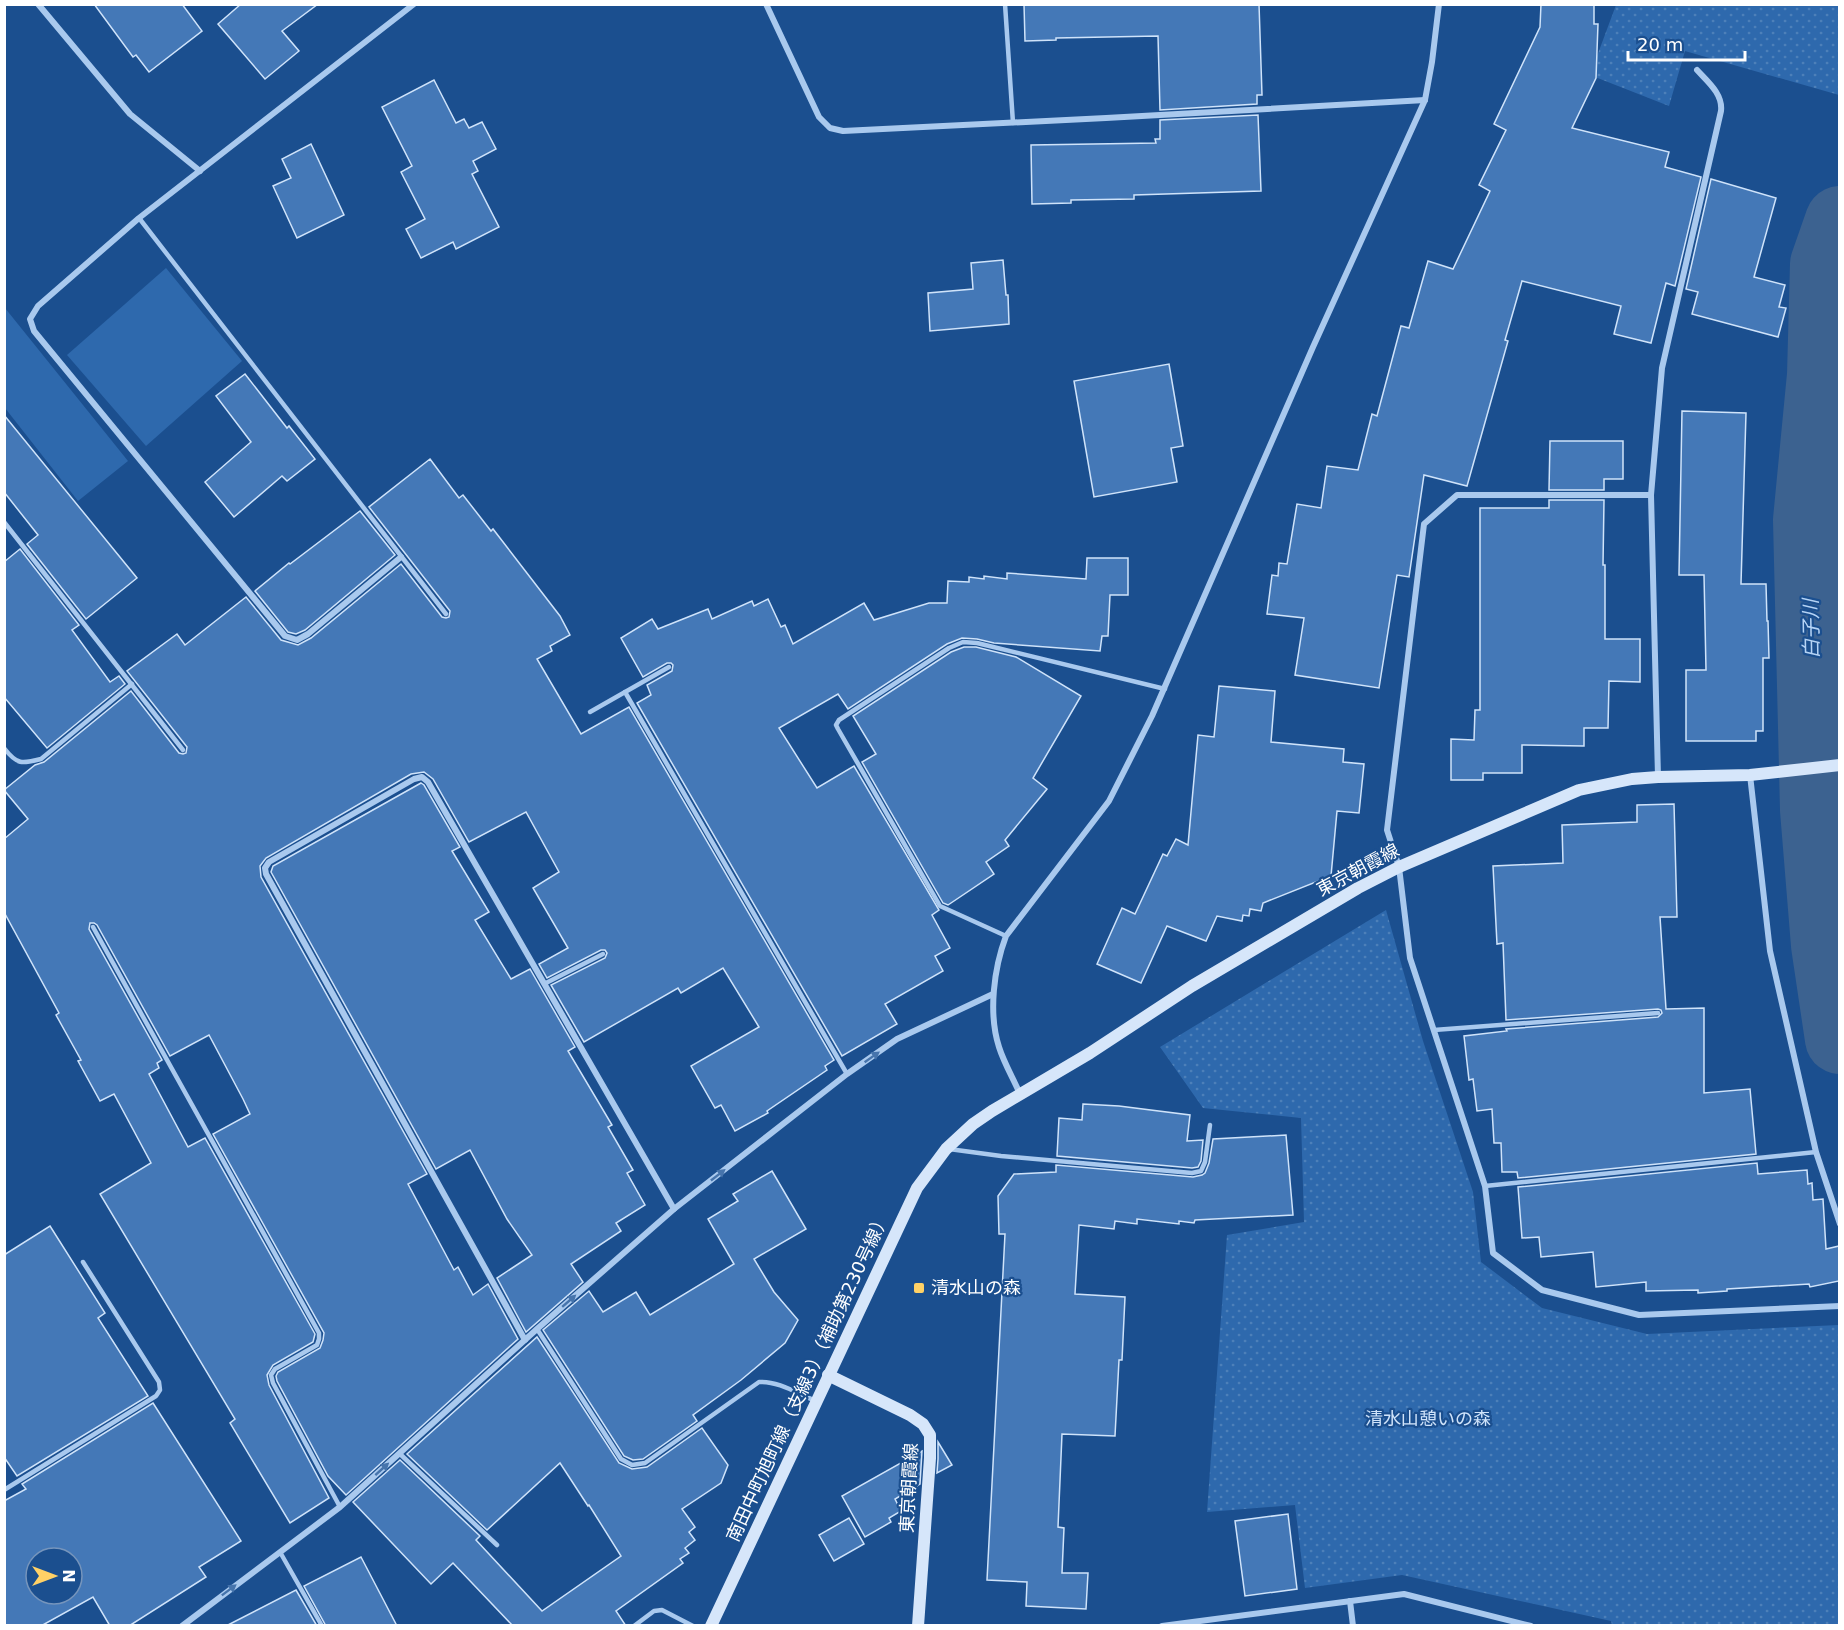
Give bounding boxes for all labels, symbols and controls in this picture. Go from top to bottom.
scale bar [1628,24,1745,62]
text: 20 m [1637,34,1683,55]
water label: 白子川 [1798,597,1824,659]
street label: 東京朝霞線 [1313,839,1402,900]
one-way arrow [864,1051,880,1063]
one-way arrow [710,1170,725,1182]
street label: 南田中町旭町線（支線3）（補助第230号線） [722,1209,893,1545]
place label: 清水山の森 [931,1277,1021,1298]
marker: 清水山の森 [912,1281,926,1295]
one-way arrow [561,1295,577,1308]
park label: 清水山憩いの森 [1365,1408,1491,1429]
street label: 東京朝霞線 [896,1442,921,1533]
one-way arrow [374,1463,389,1476]
north arrow [24,1546,84,1606]
text: N [59,1569,78,1583]
one-way arrow [222,1585,237,1597]

